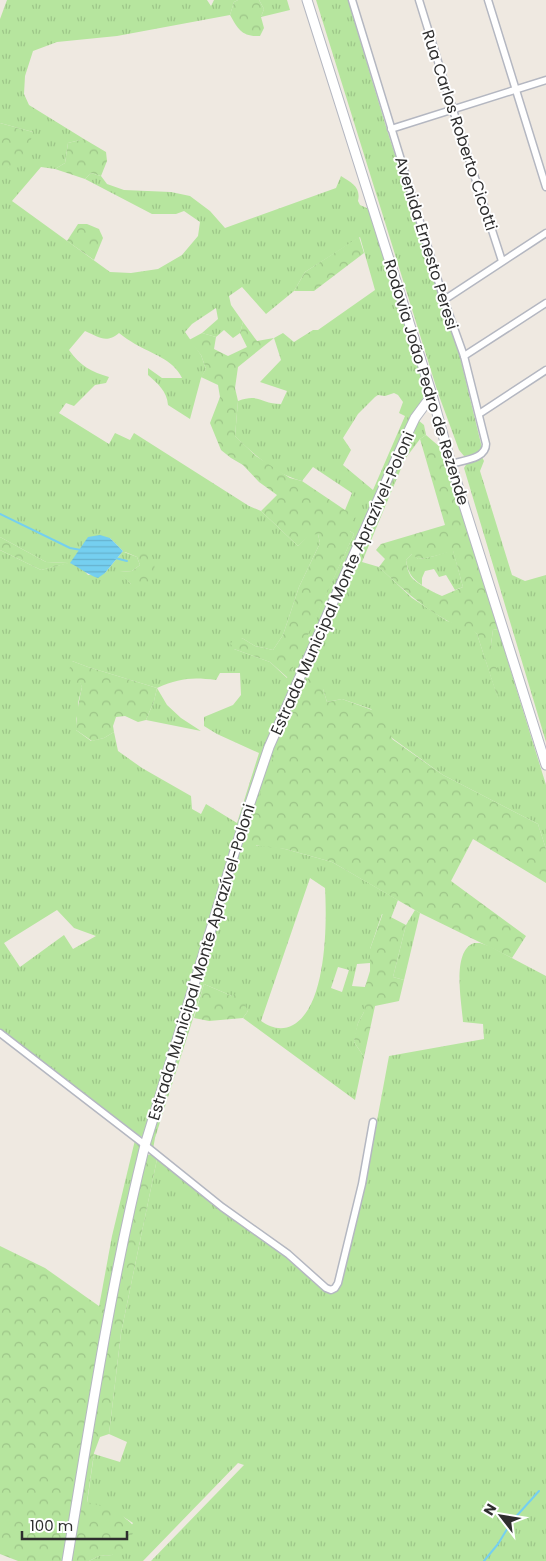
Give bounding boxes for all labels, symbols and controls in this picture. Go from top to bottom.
street label: Rua Carlos Roberto Cicotti [416,27,503,233]
street label: Avenida Ernesto Peresi [389,154,464,333]
street label: Rodovia João Pedro de Rezende [378,256,475,508]
street label: Estrada Municipal Monte Aprazível-Poloni [265,428,420,739]
street label: Estrada Municipal Monte Aprazível-Poloni [142,801,261,1123]
north arrow [476,1491,526,1541]
text: N [479,1500,501,1519]
scale bar [22,1508,128,1540]
text: 100 m [30,1515,73,1536]

